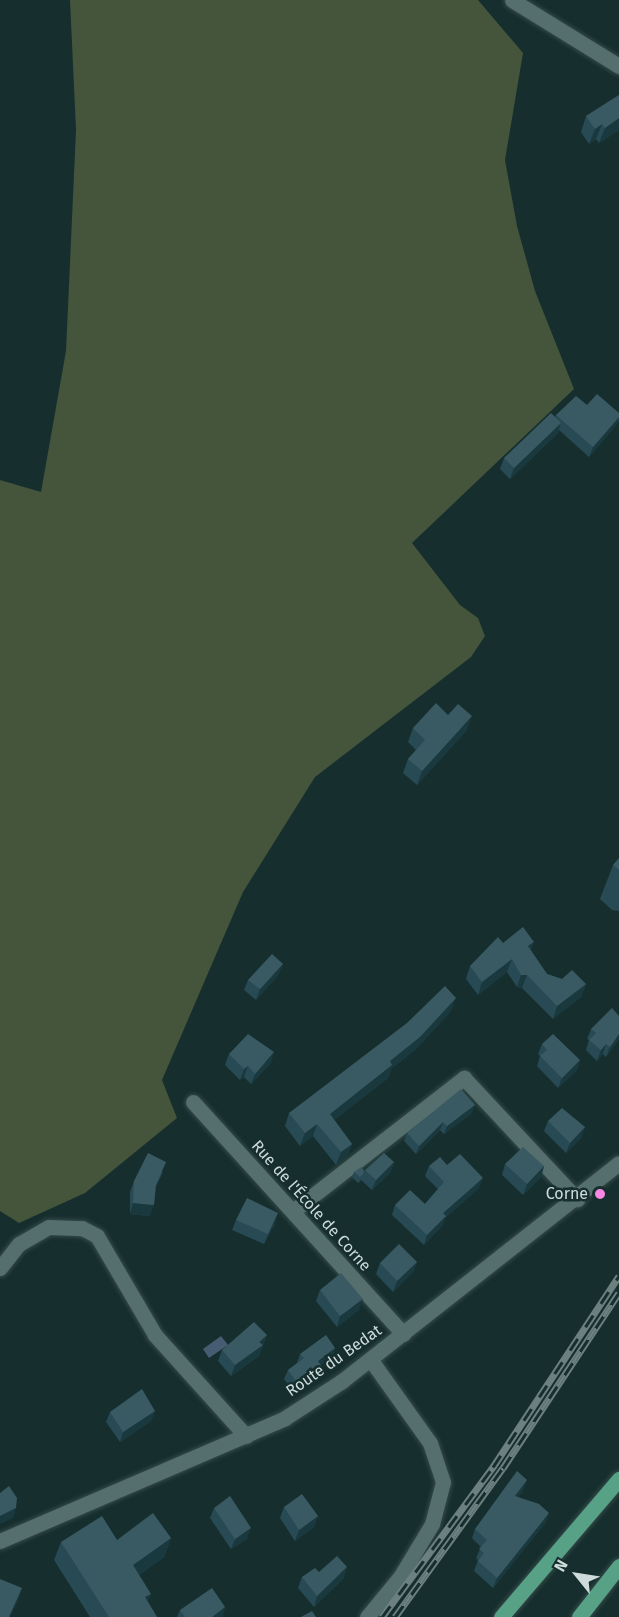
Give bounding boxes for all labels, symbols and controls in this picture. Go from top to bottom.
street label: Rue de l'École de Corne [247,1137,375,1275]
place label: Corne [546,1184,588,1204]
marker: Corne [593,1187,607,1201]
street label: Route du Bedat [283,1321,385,1401]
north arrow [547,1545,607,1605]
text: N [550,1556,572,1575]

